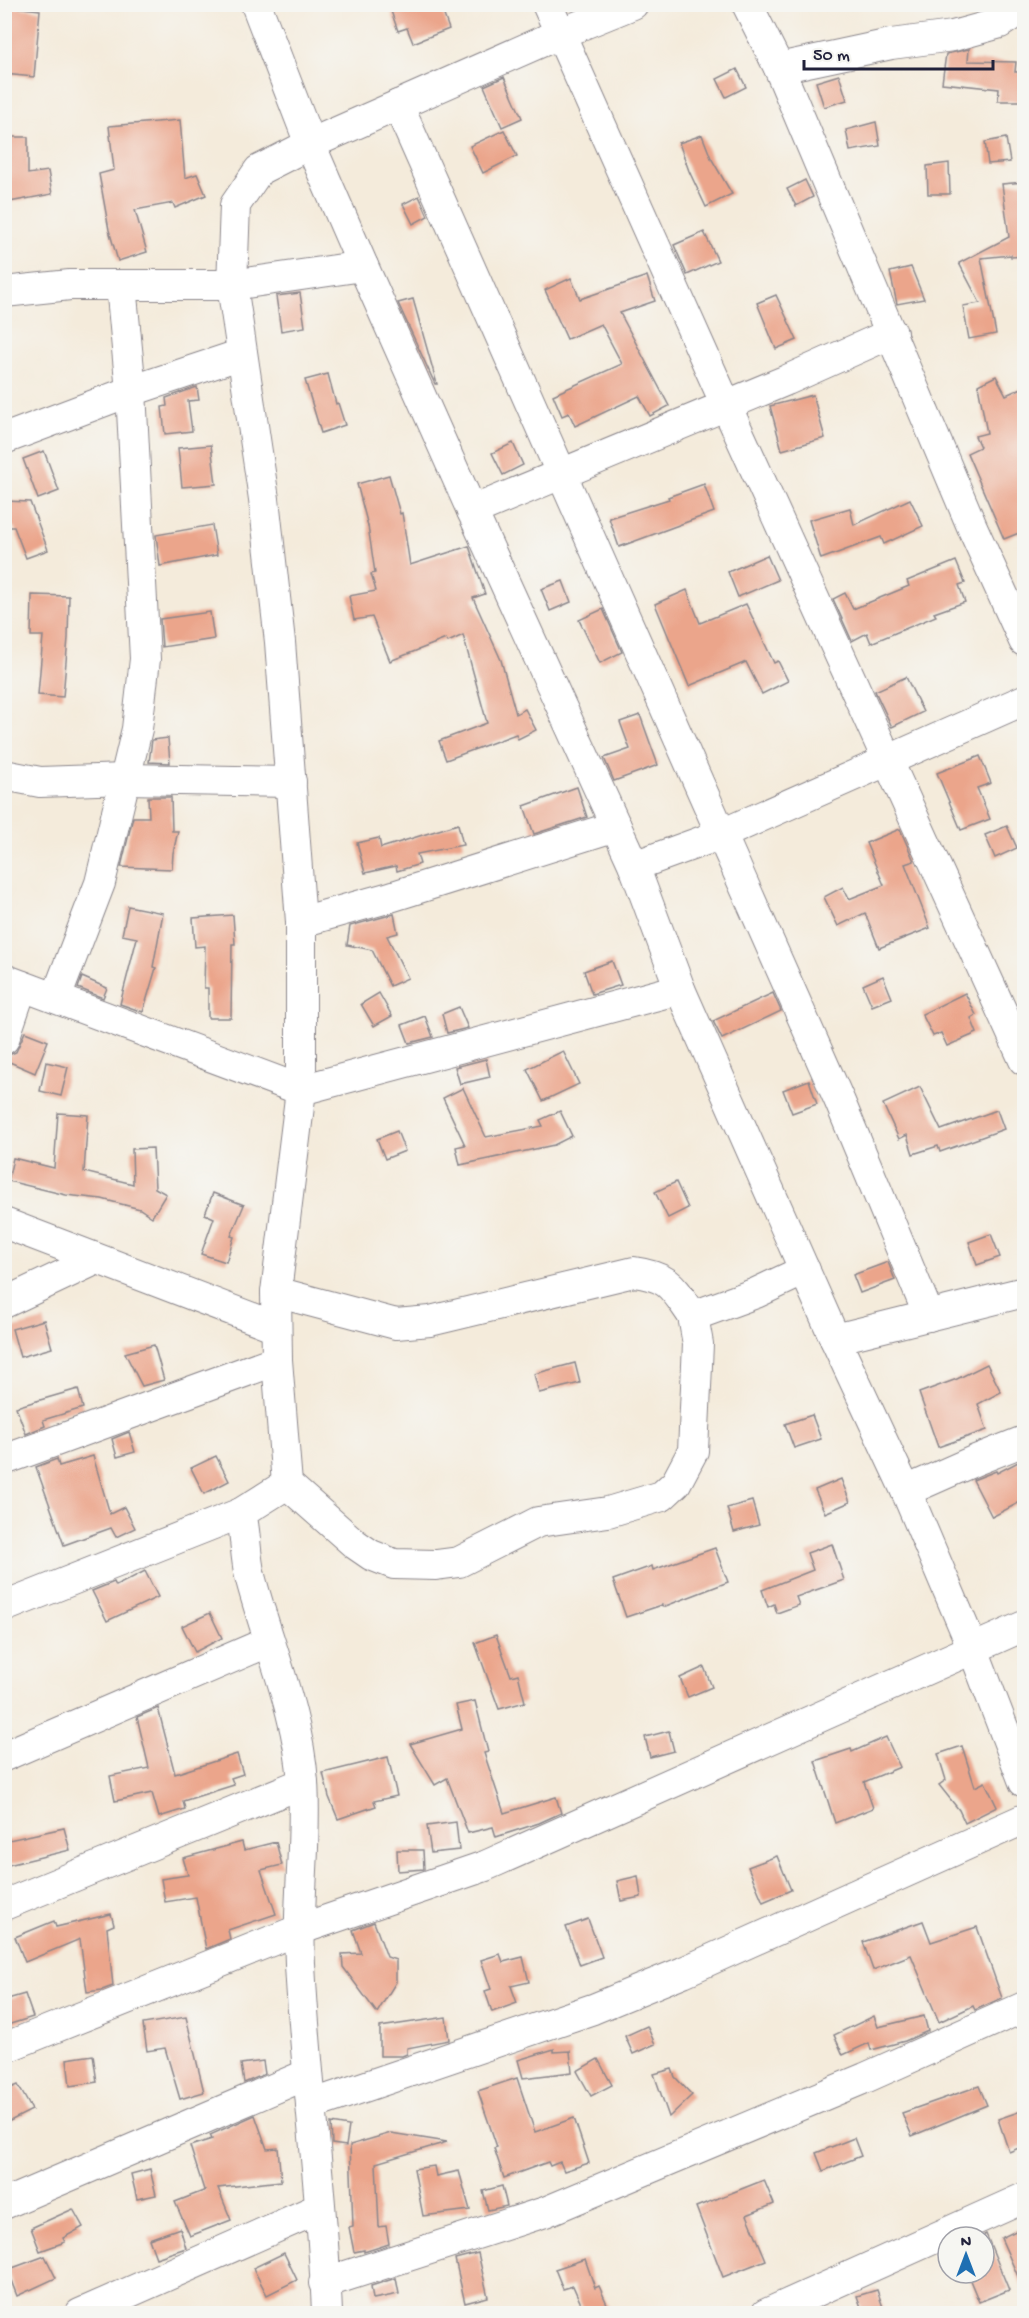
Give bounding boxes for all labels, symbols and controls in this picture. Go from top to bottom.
scale bar [804,33,993,71]
text: 50 m [813,46,850,67]
north arrow [936,2225,996,2285]
text: N [961,2234,972,2253]

